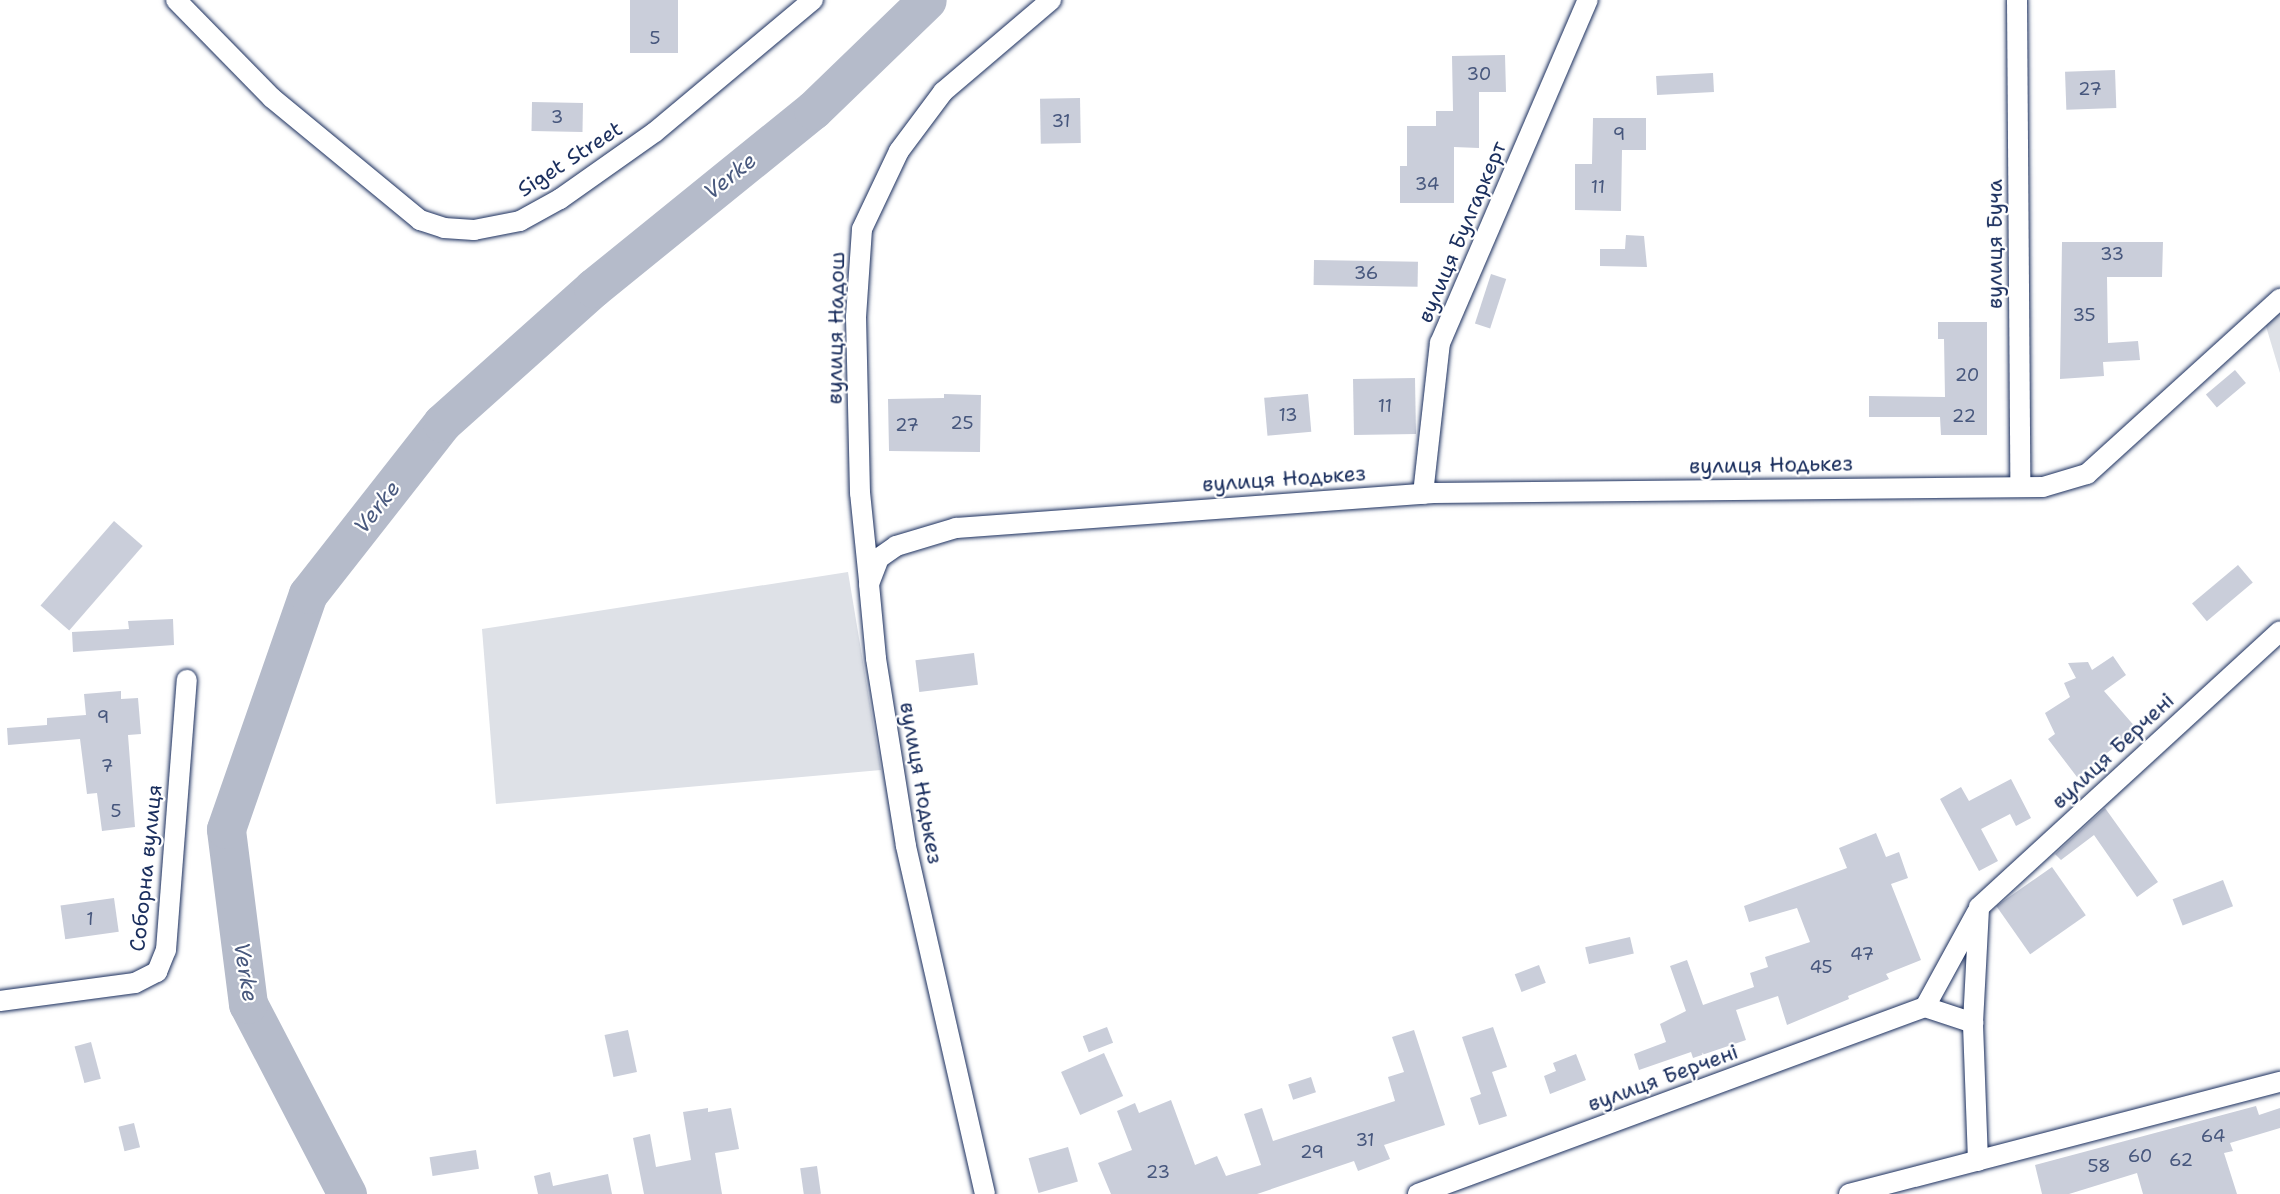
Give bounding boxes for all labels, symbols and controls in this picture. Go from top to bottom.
house number: 5 [649,27,661,49]
house number: 30 [1467,63,1491,85]
house number: 27 [2078,78,2102,100]
house number: 3 [551,106,563,128]
house number: 31 [1051,110,1071,132]
street label: Siget Street [513,116,627,202]
house number: 9 [1613,123,1625,145]
street label: вулиця Булгаркерт [1412,138,1512,326]
water label: Verke [698,147,762,205]
house number: 34 [1415,173,1439,195]
house number: 11 [1591,176,1605,198]
street label: вулиця Буча [1982,179,2008,309]
house number: 33 [2100,243,2124,265]
street label: вулиця Надош [822,251,850,405]
house number: 36 [1354,262,1378,284]
house number: 35 [2072,304,2096,326]
house number: 20 [1955,364,1979,386]
house number: 11 [1378,395,1392,417]
house number: 13 [1278,404,1298,426]
house number: 22 [1952,405,1976,427]
house number: 25 [950,412,974,434]
house number: 27 [895,414,919,436]
street label: вулиця Нодькез [1689,451,1853,479]
street label: вулиця Нодькез [1201,461,1367,497]
water label: Verke [348,475,406,539]
street label: вулиця Берчені [2047,688,2179,814]
street label: вулиця Нодькез [894,700,948,866]
house number: 9 [97,706,109,728]
house number: 7 [101,755,113,777]
street label: Соборна вулиця [125,783,167,953]
house number: 5 [110,800,122,822]
house number: 1 [86,908,94,930]
water label: Verke [228,940,264,1004]
house number: 47 [1850,943,1874,965]
house number: 45 [1809,956,1833,978]
street label: вулиця Берчені [1584,1039,1742,1117]
house number: 64 [2201,1125,2225,1147]
house number: 31 [1355,1129,1375,1151]
house number: 29 [1300,1141,1324,1163]
house number: 60 [2128,1145,2152,1167]
house number: 62 [2169,1149,2193,1171]
house number: 58 [2087,1155,2111,1177]
house number: 23 [1146,1161,1170,1183]

